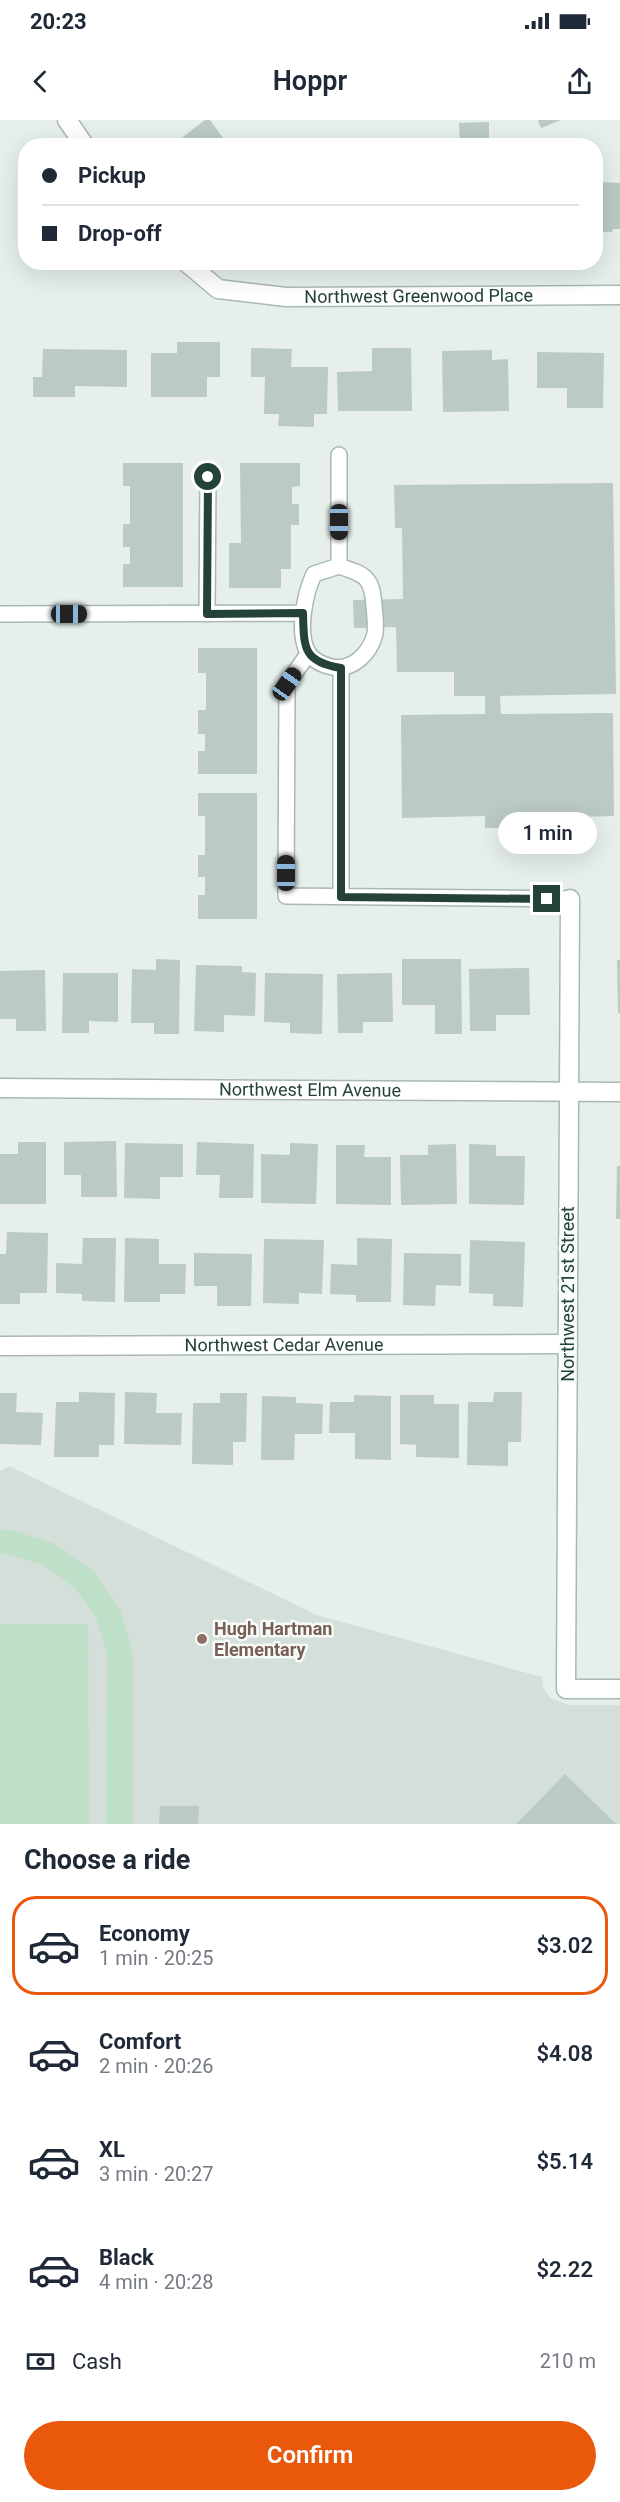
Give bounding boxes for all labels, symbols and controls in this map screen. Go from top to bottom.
text: 20:23 [30,9,87,34]
icon: back [24,65,57,98]
text: Hoppr [273,65,347,97]
icon: share [563,65,596,98]
text: Pickup [78,163,146,188]
text: Drop-off [78,221,162,246]
street label: Northwest Greenwood Place [304,285,533,307]
route start [194,463,221,490]
car [330,504,348,540]
car [51,605,87,623]
car [269,664,305,704]
callout: 1 min [498,812,596,854]
text: 1 min [522,821,573,845]
car [277,855,295,891]
route end [533,885,560,912]
street label: Northwest Elm Avenue [219,1078,401,1101]
street label: Northwest 21st Street [557,1206,578,1382]
street label: Northwest Cedar Avenue [185,1334,383,1355]
place label: Hugh Hartman Elementary [214,1618,332,1660]
marker: Hugh Hartman Elementary [195,1632,209,1646]
text: Choose a ride [24,1844,190,1876]
icon: car [27,1919,81,1973]
text: Economy [99,1921,190,1946]
text: $3.02 [536,1933,593,1958]
text: 1 min · 20:25 [99,1946,214,1970]
icon: car [27,2027,81,2081]
text: Comfort [99,2029,181,2054]
text: $4.08 [536,2041,593,2066]
text: 2 min · 20:26 [99,2054,214,2078]
icon: car [27,2135,81,2189]
text: XL [99,2137,125,2162]
text: $5.14 [536,2149,593,2174]
text: 3 min · 20:27 [99,2162,214,2186]
icon: car [27,2243,81,2297]
text: Black [99,2245,154,2270]
text: $2.22 [536,2257,593,2282]
text: 4 min · 20:28 [99,2270,214,2294]
icon: cash [24,2345,57,2378]
text: Cash [72,2349,122,2374]
text: 210 m [540,2349,596,2373]
button: Confirm [24,2421,596,2490]

